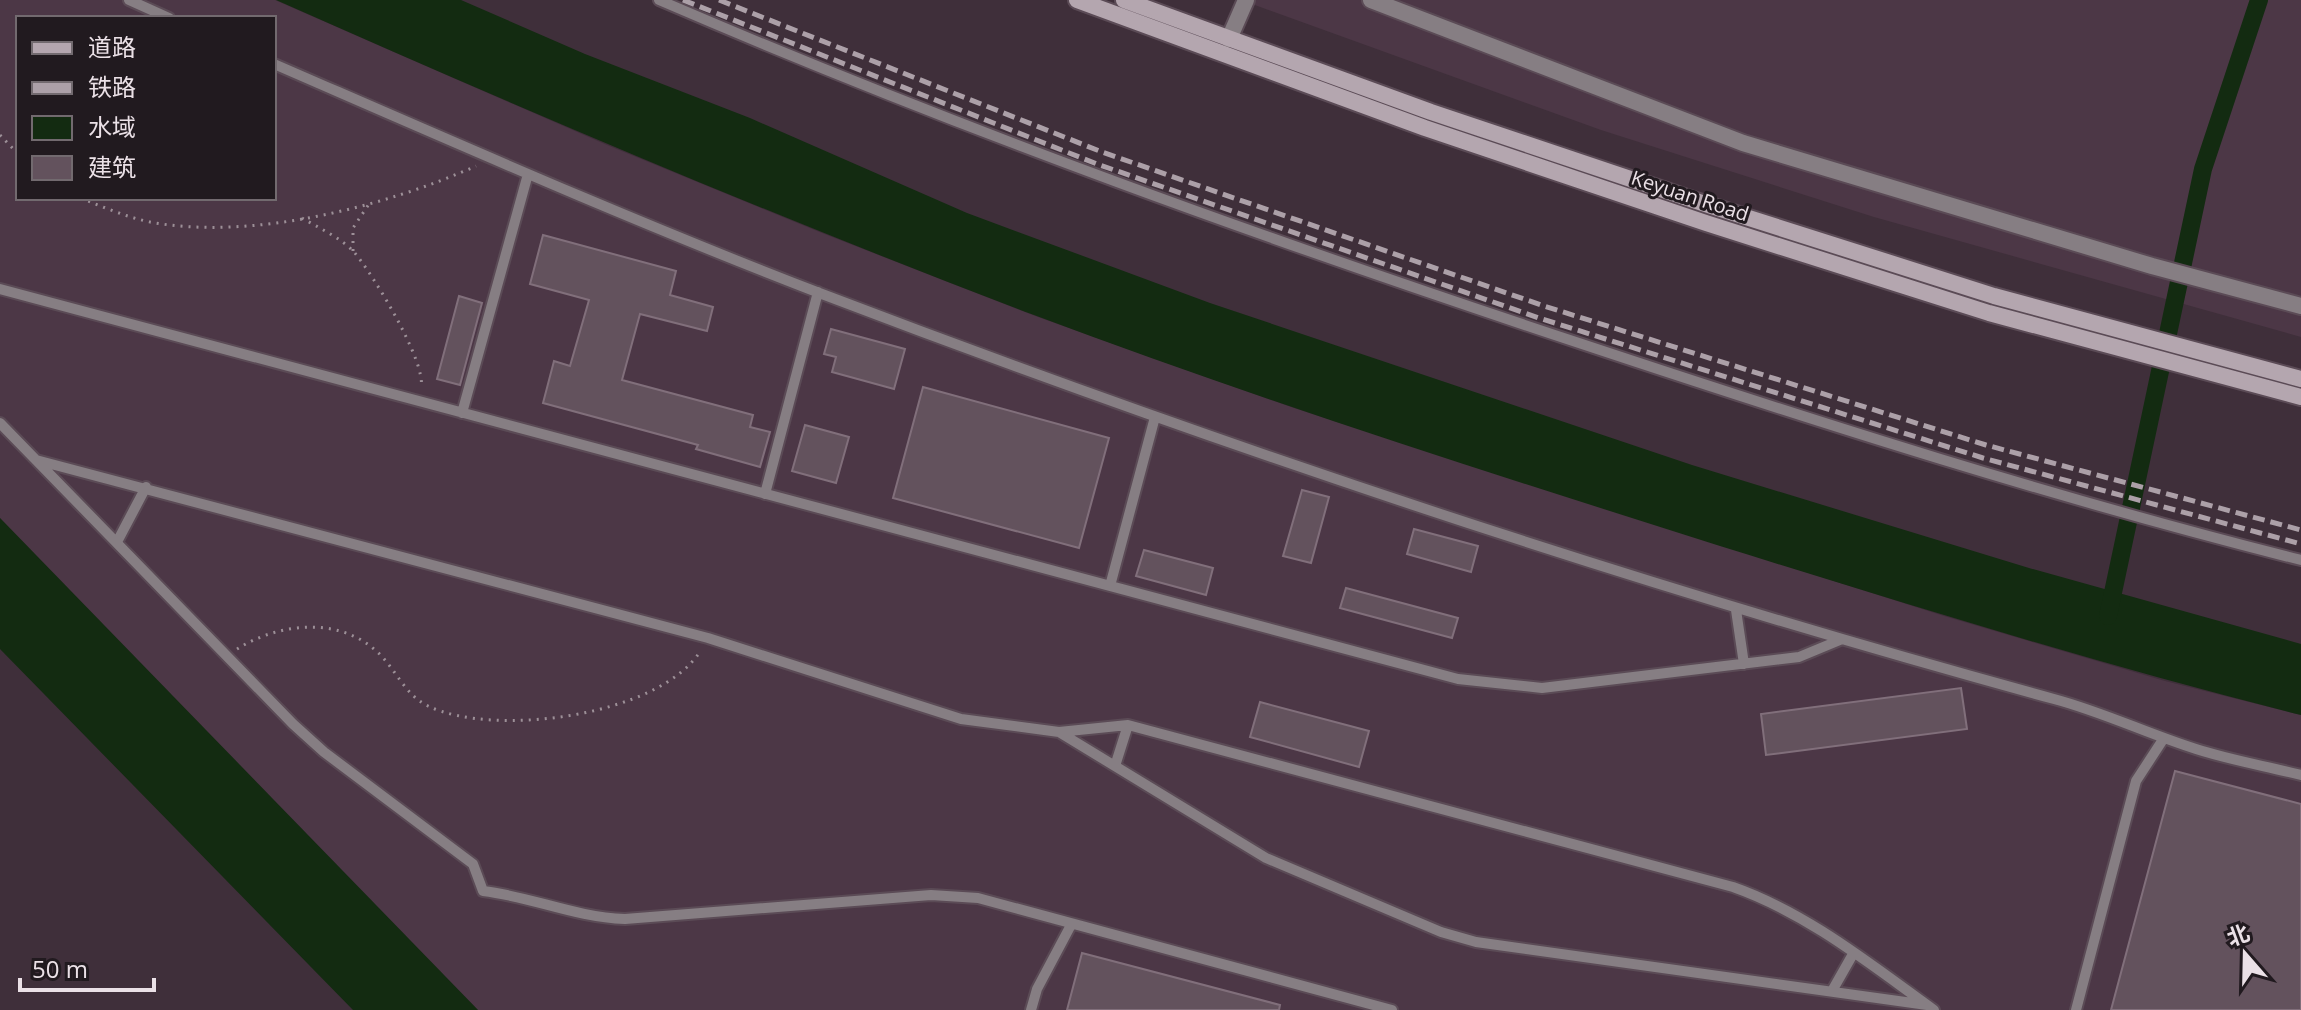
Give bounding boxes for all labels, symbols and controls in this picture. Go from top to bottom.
legend [16,16,276,200]
text: 道路 [88,30,136,63]
text: 铁路 [88,70,136,103]
text: 水域 [88,110,136,143]
text: 建筑 [88,150,136,183]
street label: Keyuan Road [1628,164,1752,227]
north arrow [2205,914,2285,994]
text: 北 [2222,916,2253,952]
scale bar [20,942,154,992]
text: 50 m [32,952,88,985]

